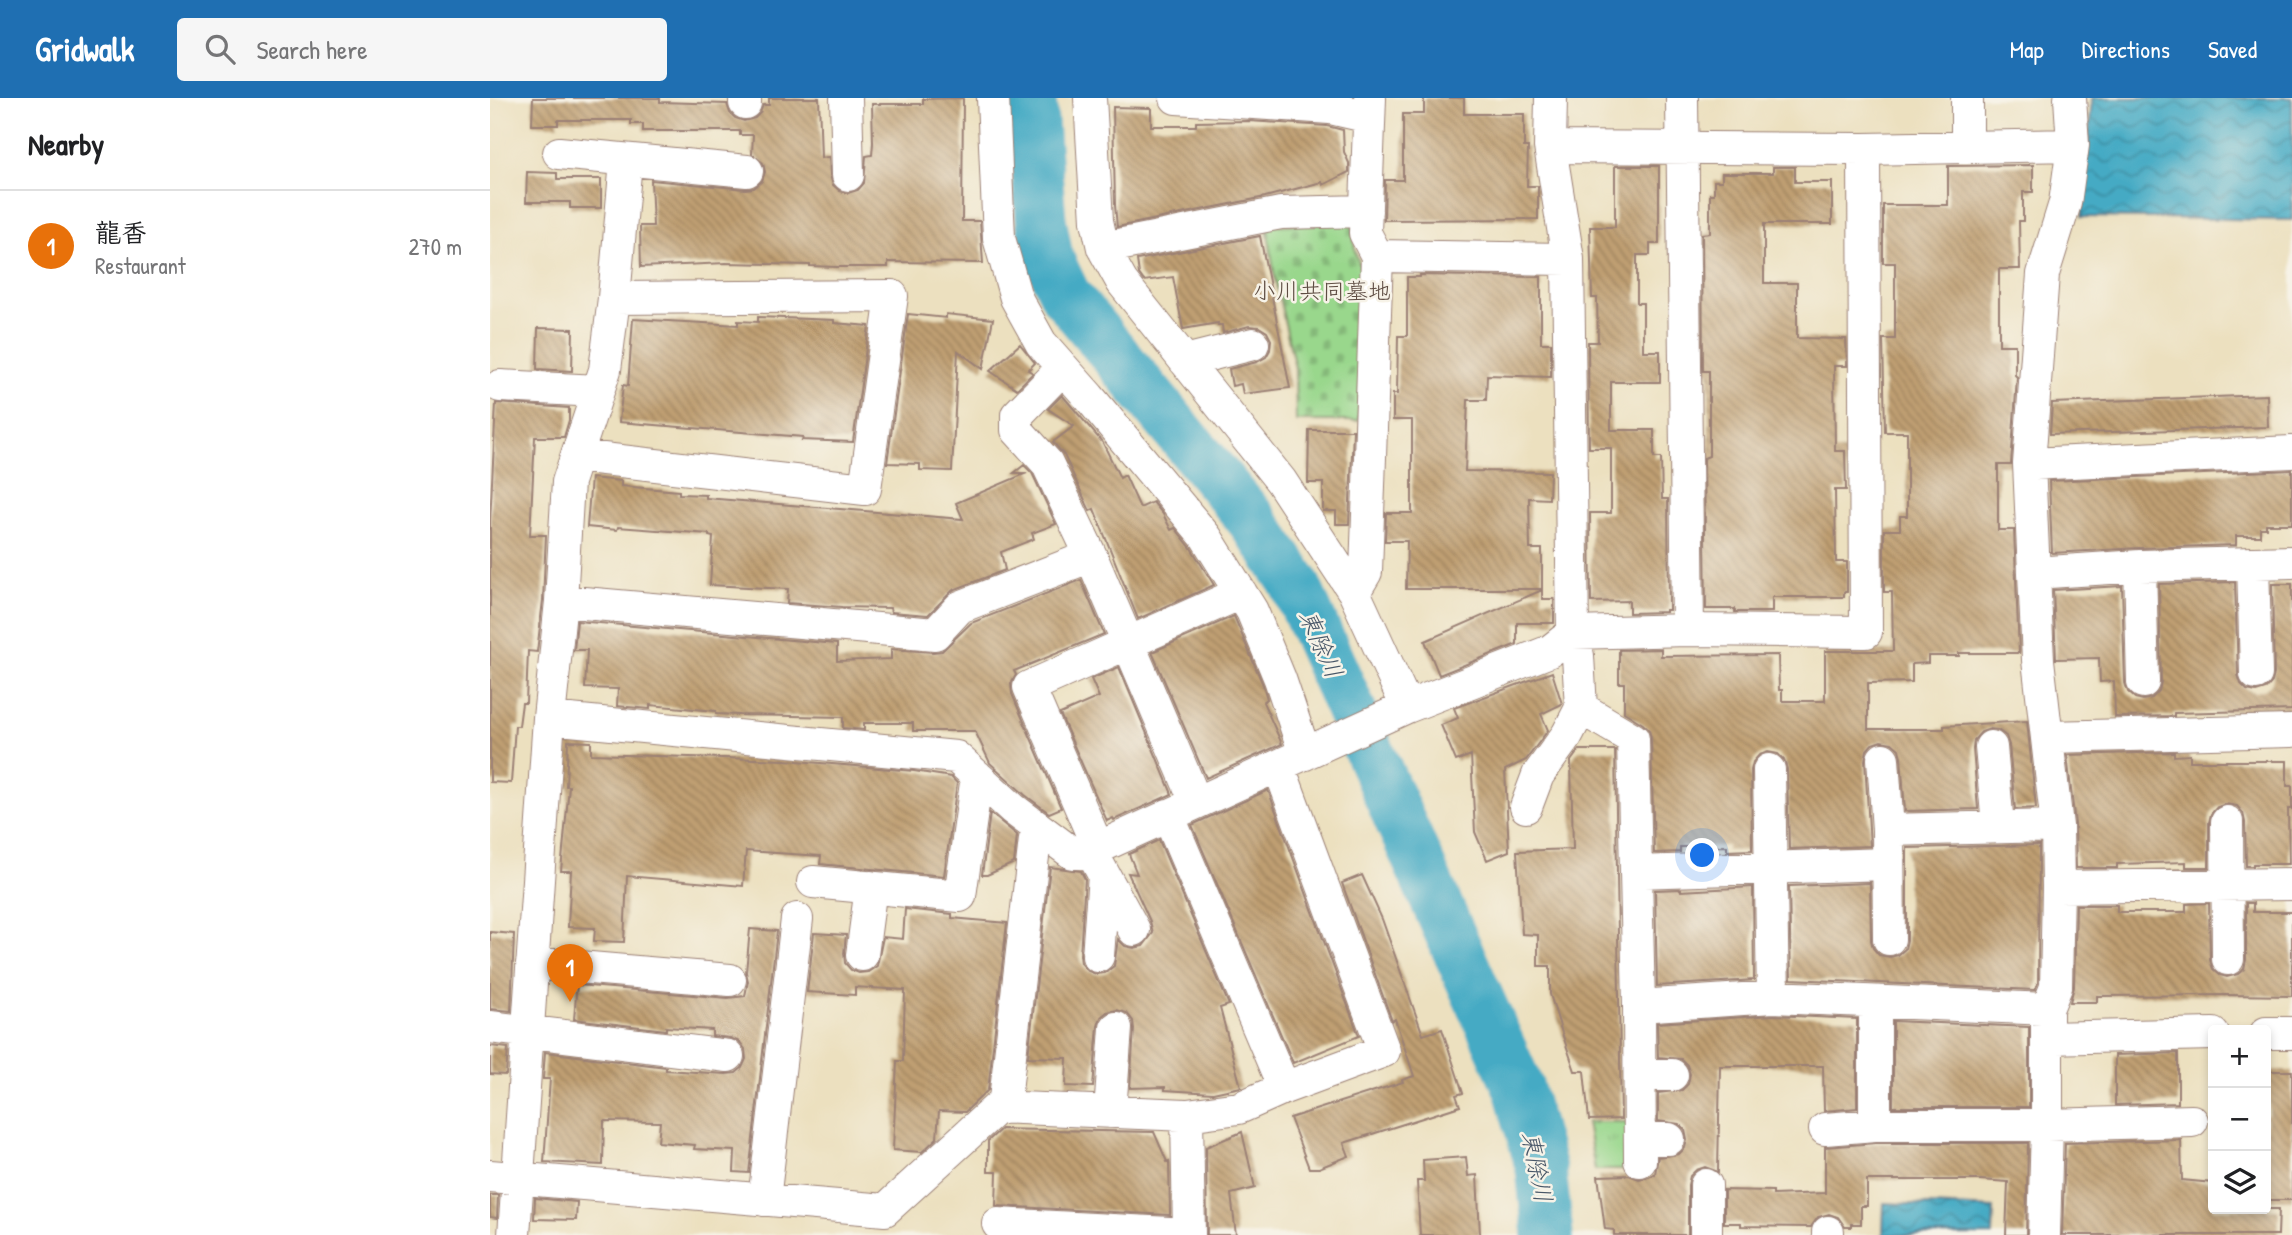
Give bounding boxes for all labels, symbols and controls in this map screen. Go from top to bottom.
search box [177,18,667,81]
text: Gridwalk [35,27,135,71]
icon: search [201,30,239,68]
text: Search here [257,32,368,67]
text: Map [2010,33,2044,65]
text: Directions [2082,33,2170,65]
text: Saved [2208,33,2257,65]
text: Nearby [28,124,104,164]
text: 龍香 [95,215,147,250]
text: 1 [47,231,55,262]
text: 270 m [409,231,462,262]
text: Restaurant [95,250,186,281]
park label: 小川共同墓地 [1253,275,1391,306]
water label: 東除川 [1293,604,1351,683]
your location [1685,838,1719,872]
pin: 1 [547,944,593,1002]
map controls [2208,1025,2271,1214]
button: + [2208,1025,2271,1088]
button: − [2208,1088,2271,1151]
water label: 東除川 [1515,1128,1561,1205]
button: layers [2208,1151,2271,1214]

